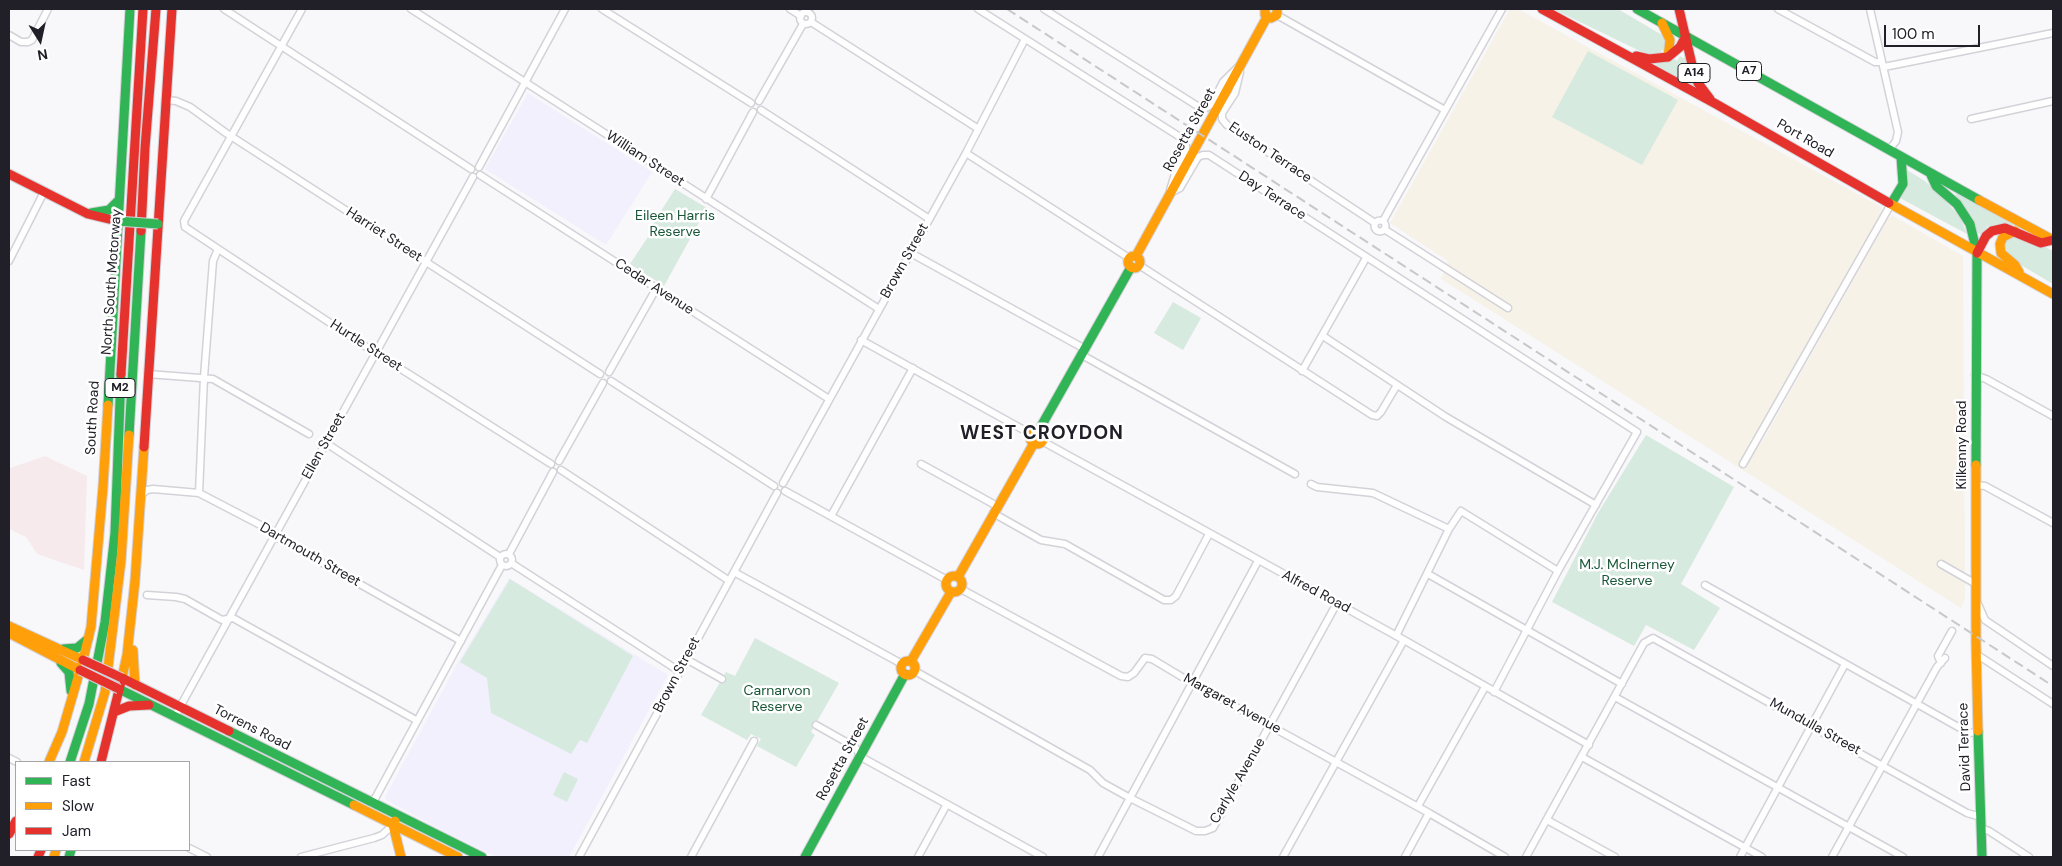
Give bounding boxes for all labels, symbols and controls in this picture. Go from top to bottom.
north arrow [15,15,65,65]
scale bar [1887,15,1983,47]
text: 100 m [1892,24,1935,44]
text: N [36,45,49,65]
road number: A7 [1736,61,1762,80]
road number: A14 [1678,64,1710,82]
street label: Rosetta Street [1160,85,1220,175]
street label: Port Road [1774,116,1836,162]
street label: Euston Terrace [1225,119,1315,187]
street label: William Street [603,127,687,191]
street label: Day Terrace [1235,168,1309,224]
street label: Harriet Street [343,204,425,266]
street label: North South Motorway [99,208,125,356]
park label: Eileen Harris Reserve [635,208,715,240]
street label: Brown Street [877,220,933,302]
street label: Cedar Avenue [611,255,697,319]
street label: Hurtle Street [327,316,405,376]
road number: M2 [105,378,135,398]
street label: South Road [83,380,103,456]
street label: Kilkenny Road [1954,400,1970,490]
street label: Ellen Street [299,410,349,482]
district label: WEST CROYDON [959,423,1125,445]
street label: Dartmouth Street [257,519,363,591]
park label: M.J. McInerney Reserve [1579,557,1675,590]
street label: Alfred Road [1279,567,1353,617]
street label: Brown Street [650,634,704,716]
street label: Margaret Avenue [1180,670,1284,738]
park label: Carnarvon Reserve [743,683,811,716]
street label: Mundulla Street [1766,695,1864,759]
street label: Torrens Road [211,701,293,755]
street label: David Terrace [1955,702,1975,792]
street label: Rosetta Street [813,714,873,804]
street label: Carlyle Avenue [1207,735,1269,827]
legend [15,761,190,851]
text: Fast [62,771,91,791]
text: Slow [62,796,94,816]
text: Jam [62,821,91,841]

